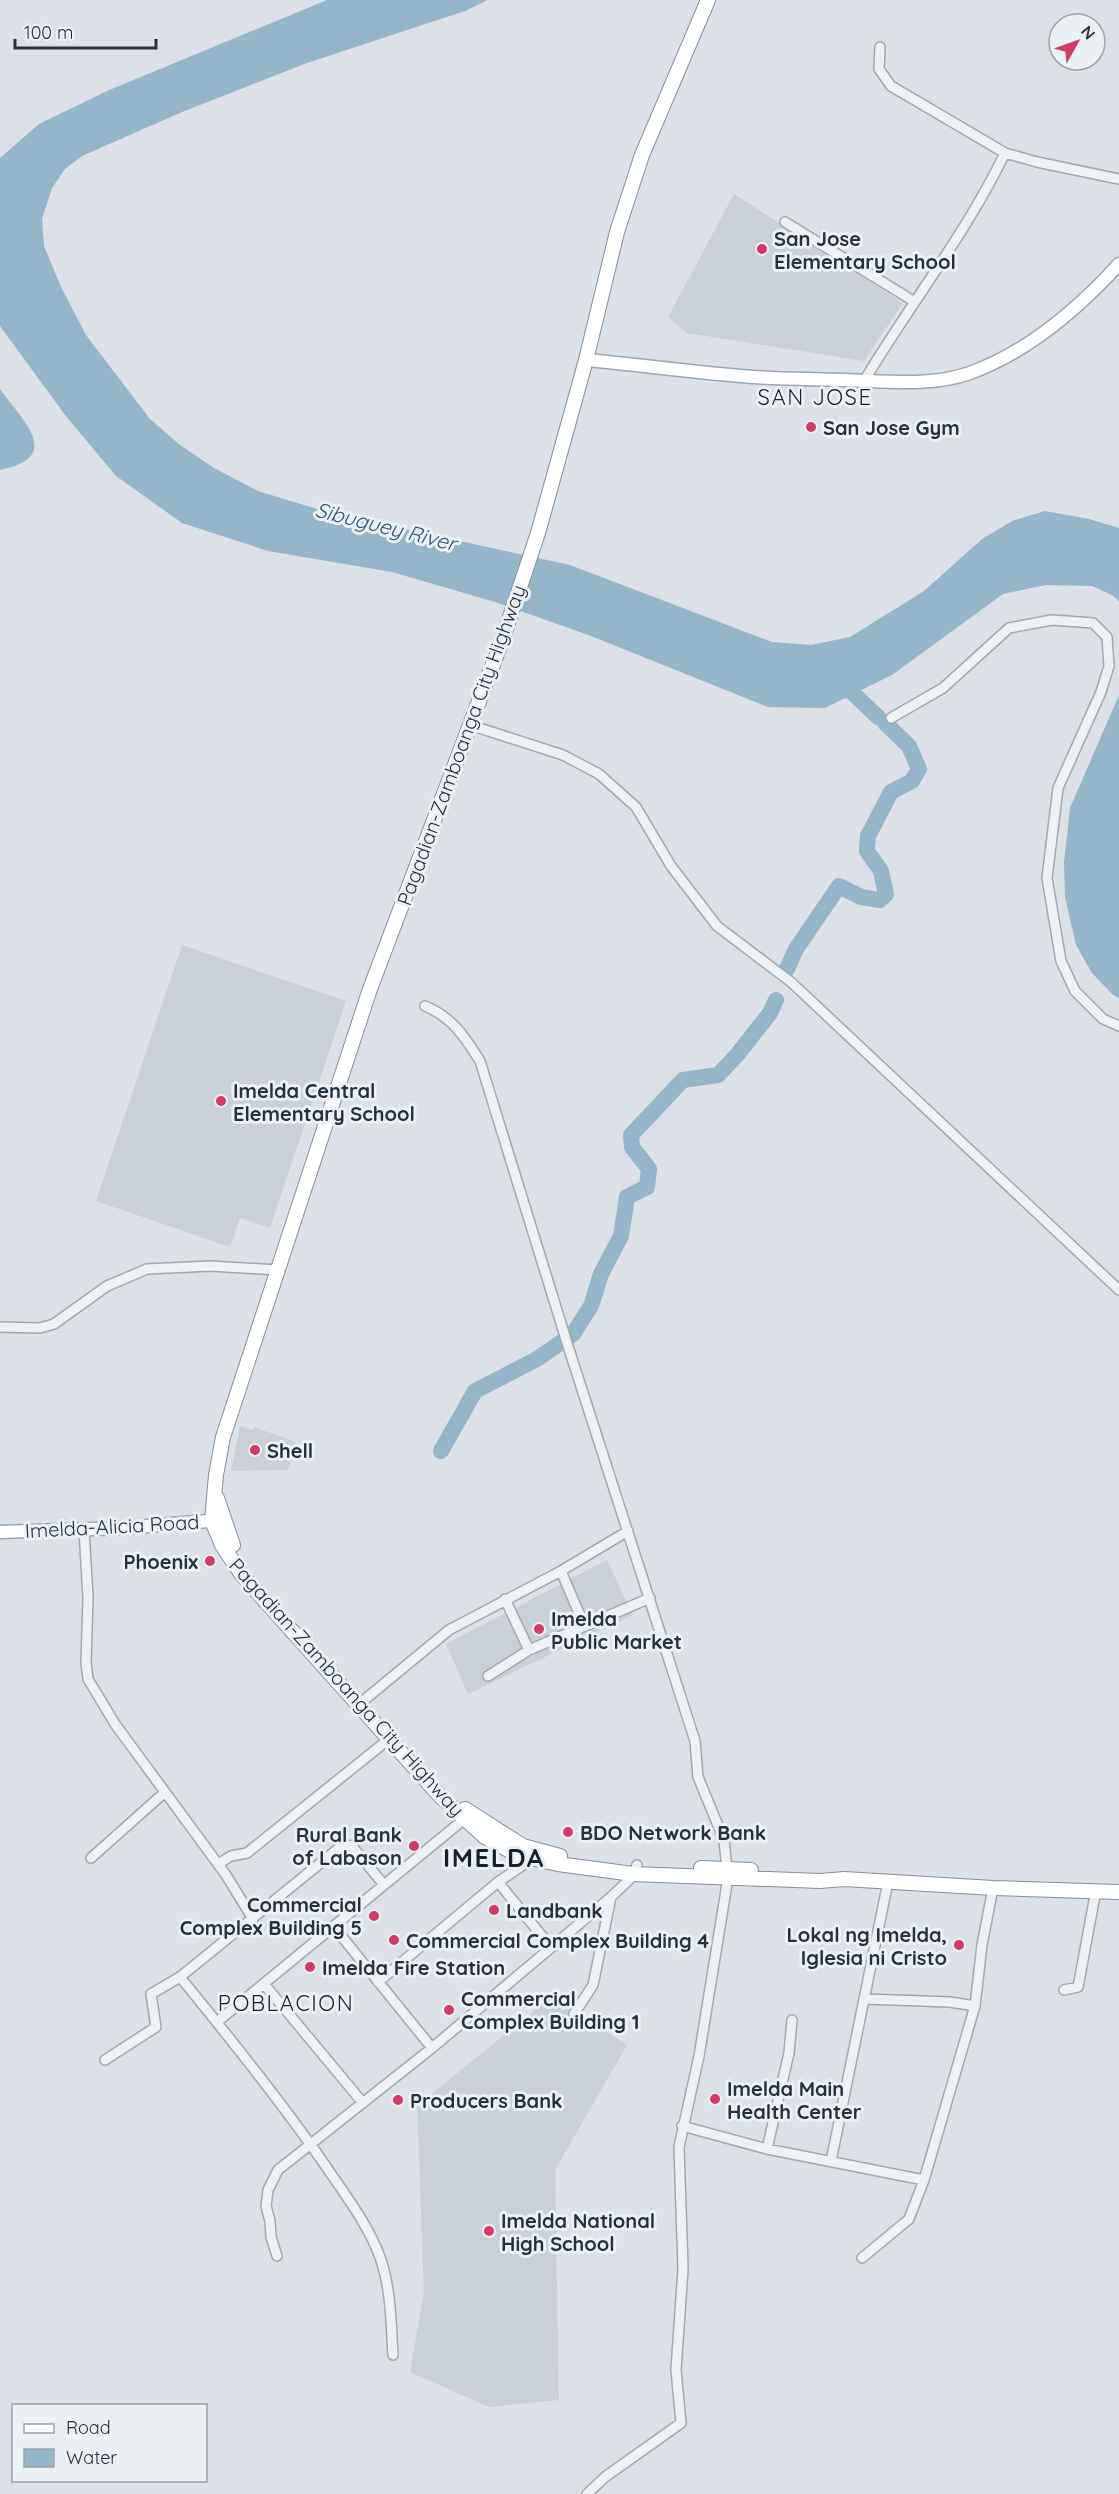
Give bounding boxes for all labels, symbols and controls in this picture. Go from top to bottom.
scale bar [15,12,156,50]
north arrow [1047,12,1107,72]
text: 100 m [24,21,73,44]
text: N [1077,21,1100,43]
place label: San Jose Elementary School [774,226,956,274]
marker: San Jose Elementary School [755,242,769,256]
district label: SAN JOSE [758,383,872,411]
place label: San Jose Gym [823,415,960,440]
marker: San Jose Gym [804,420,818,434]
water label: Sibuguey River [313,496,462,557]
street label: Pagadian-Zamboanga City Highway [391,581,531,909]
place label: Imelda Central Elementary School [233,1078,415,1126]
marker: Imelda Central Elementary School [214,1094,228,1108]
place label: Shell [267,1438,313,1463]
marker: Shell [248,1443,262,1457]
street label: Imelda-Alicia Road [24,1509,200,1543]
place label: Phoenix [124,1549,198,1574]
street label: Pagadian-Zamboanga City Highway [224,1552,470,1822]
marker: Phoenix [203,1554,217,1568]
place label: Imelda Public Market [551,1606,682,1654]
marker: Imelda Public Market [532,1622,546,1636]
place label: BDO Network Bank [580,1820,766,1845]
place label: Rural Bank of Labason [292,1822,402,1870]
marker: BDO Network Bank [561,1825,575,1839]
marker: Rural Bank of Labason [407,1839,421,1853]
district label: IMELDA [443,1841,545,1874]
place label: Commercial Complex Building 5 [180,1892,362,1940]
place label: Landbank [506,1898,603,1923]
marker: Landbank [487,1903,501,1917]
marker: Commercial Complex Building 5 [367,1909,381,1923]
place label: Lokal ng Imelda, Iglesia ni Cristo [787,1922,947,1970]
place label: Commercial Complex Building 4 [406,1928,709,1953]
marker: Commercial Complex Building 4 [387,1933,401,1947]
marker: Lokal ng Imelda, Iglesia ni Cristo [952,1938,966,1952]
place label: Imelda Fire Station [322,1955,505,1980]
marker: Imelda Fire Station [303,1960,317,1974]
place label: Commercial Complex Building 1 [461,1986,639,2034]
district label: POBLACION [218,1989,354,2017]
marker: Commercial Complex Building 1 [442,2003,456,2017]
place label: Imelda Main Health Center [727,2076,862,2124]
place label: Producers Bank [410,2088,562,2113]
marker: Imelda Main Health Center [708,2092,722,2106]
marker: Producers Bank [391,2093,405,2107]
place label: Imelda National High School [501,2208,655,2256]
marker: Imelda National High School [482,2224,496,2238]
legend [12,2404,207,2482]
text: Road [66,2416,111,2439]
text: Water [66,2446,117,2469]

